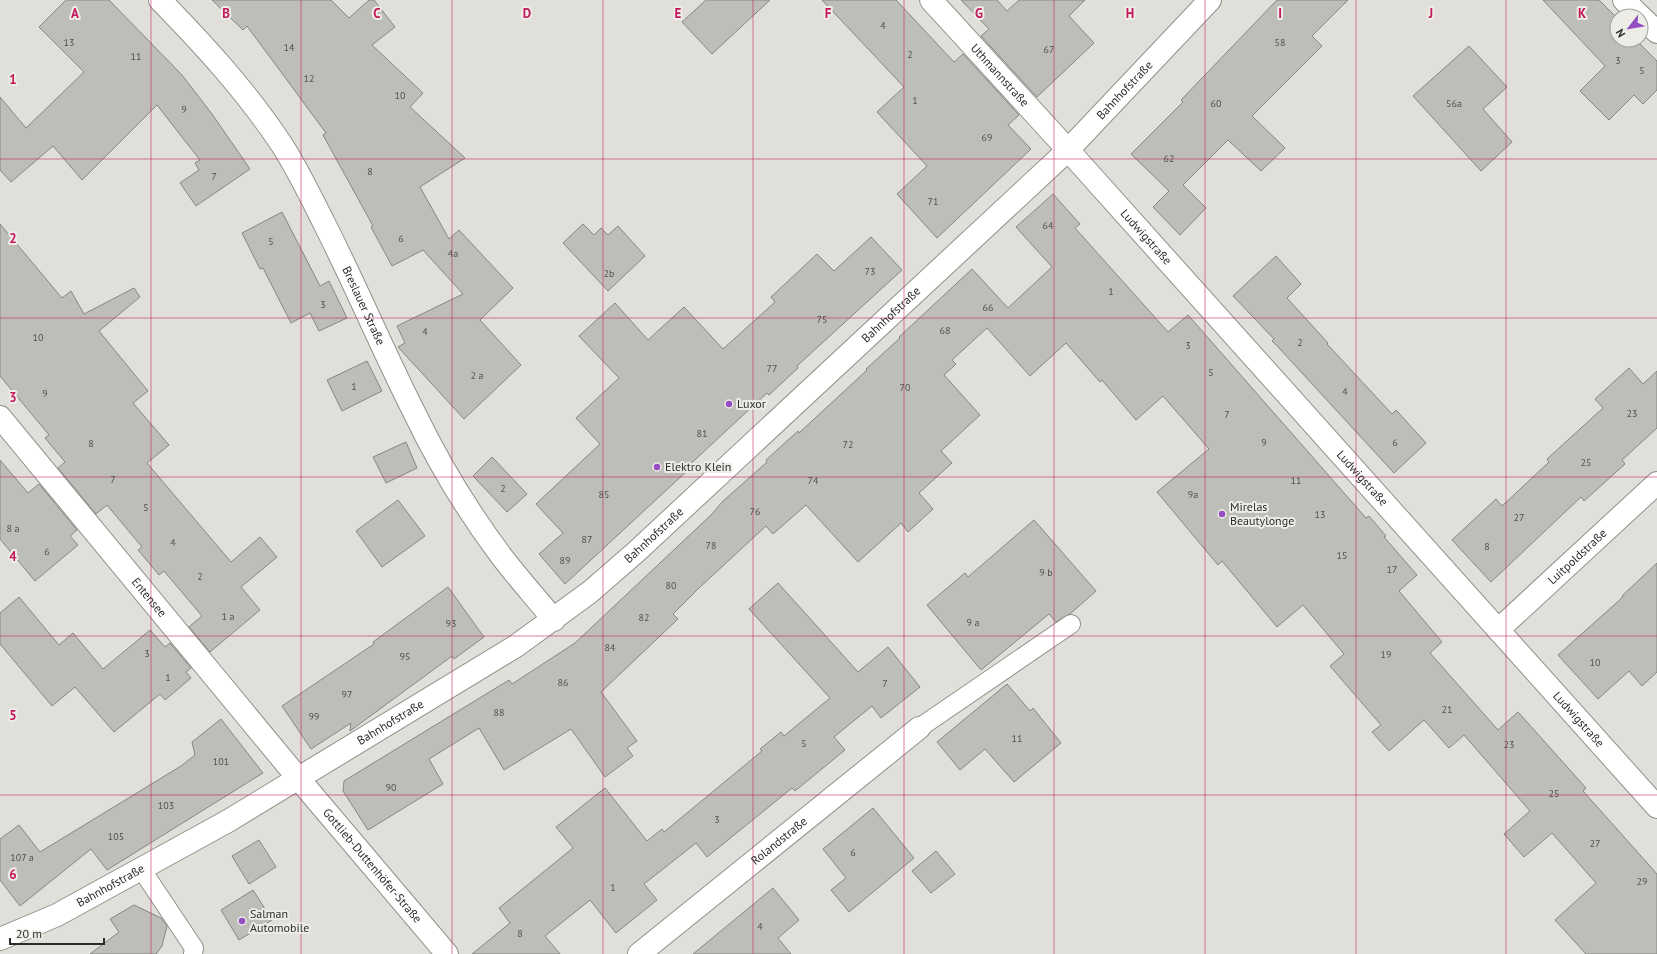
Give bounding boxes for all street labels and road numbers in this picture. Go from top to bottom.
street label: Uthmannstraße [968,40,1033,109]
street label: Bahnhofstraße [1093,57,1156,122]
street label: Ludwigstraße [1117,206,1175,268]
street label: Breslauer Straße [339,264,389,347]
street label: Bahnhofstraße [858,283,923,345]
street label: Ludwigstraße [1334,447,1392,509]
street label: Bahnhofstraße [621,504,686,566]
street label: Luitpoldstraße [1544,525,1610,587]
street label: Entensee [129,574,170,620]
street label: Ludwigstraße [1550,688,1608,750]
street label: Bahnhofstraße [354,696,426,748]
street label: Gottlieb-Duttenhöfer-Straße [320,805,425,926]
street label: Rolandstraße [748,813,810,868]
street label: Bahnhofstraße [74,860,147,910]

